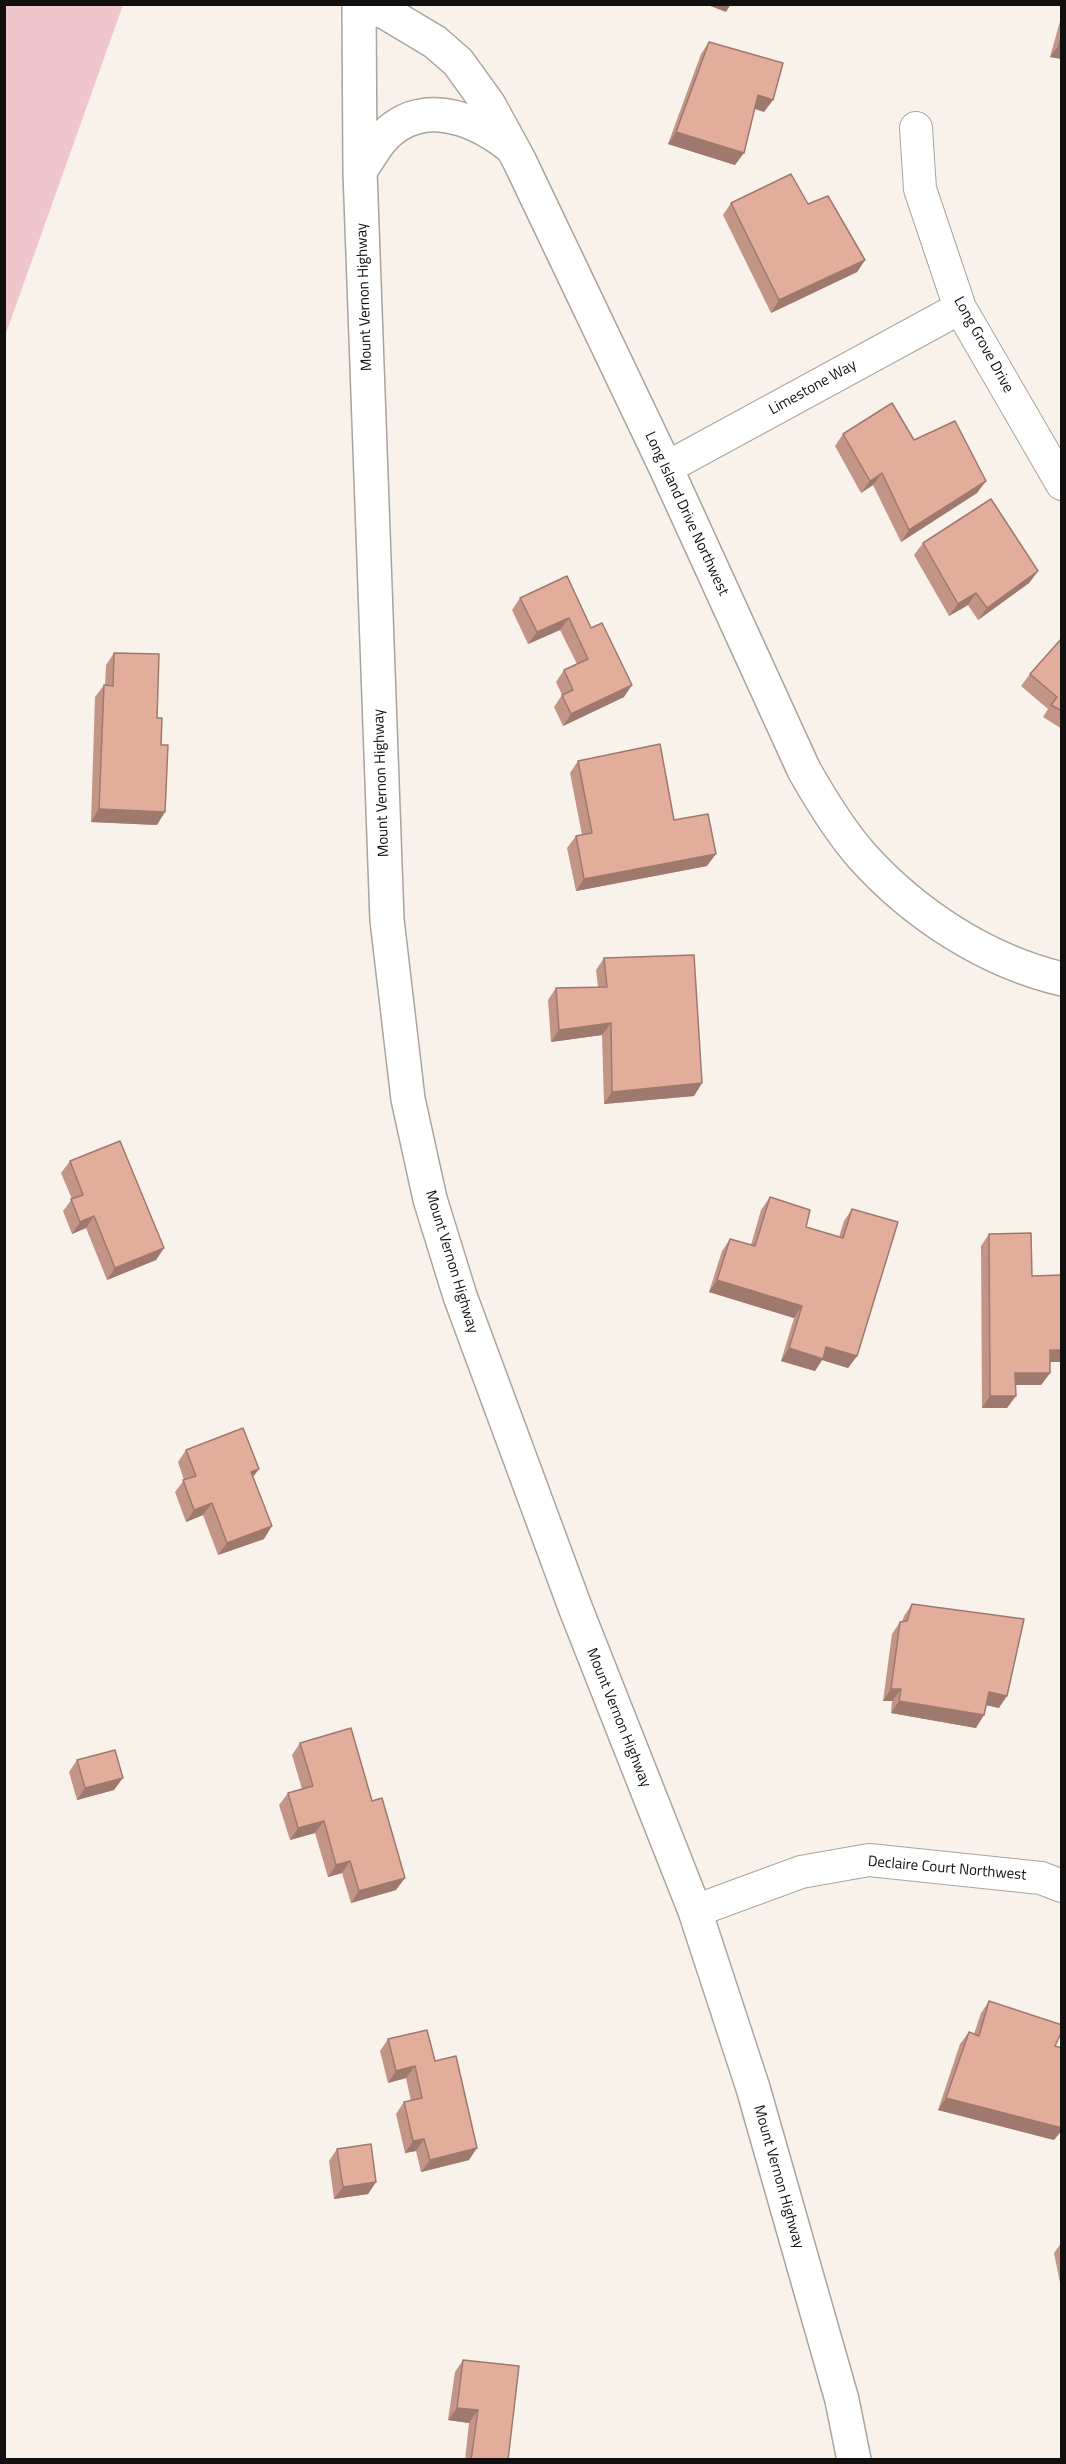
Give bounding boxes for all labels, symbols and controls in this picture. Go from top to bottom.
street label: Mount Vernon Highway [353,222,377,372]
street label: Long Grove Drive [949,294,1017,396]
street label: Limestone Way [766,357,860,419]
street label: Long Island Drive Northwest [640,429,732,599]
street label: Mount Vernon Highway [370,708,394,858]
street label: Mount Vernon Highway [421,1188,481,1336]
street label: Mount Vernon Highway [582,1646,654,1790]
street label: Declaire Court Northwest [867,1853,1027,1885]
street label: Mount Vernon Highway [749,2103,807,2251]

